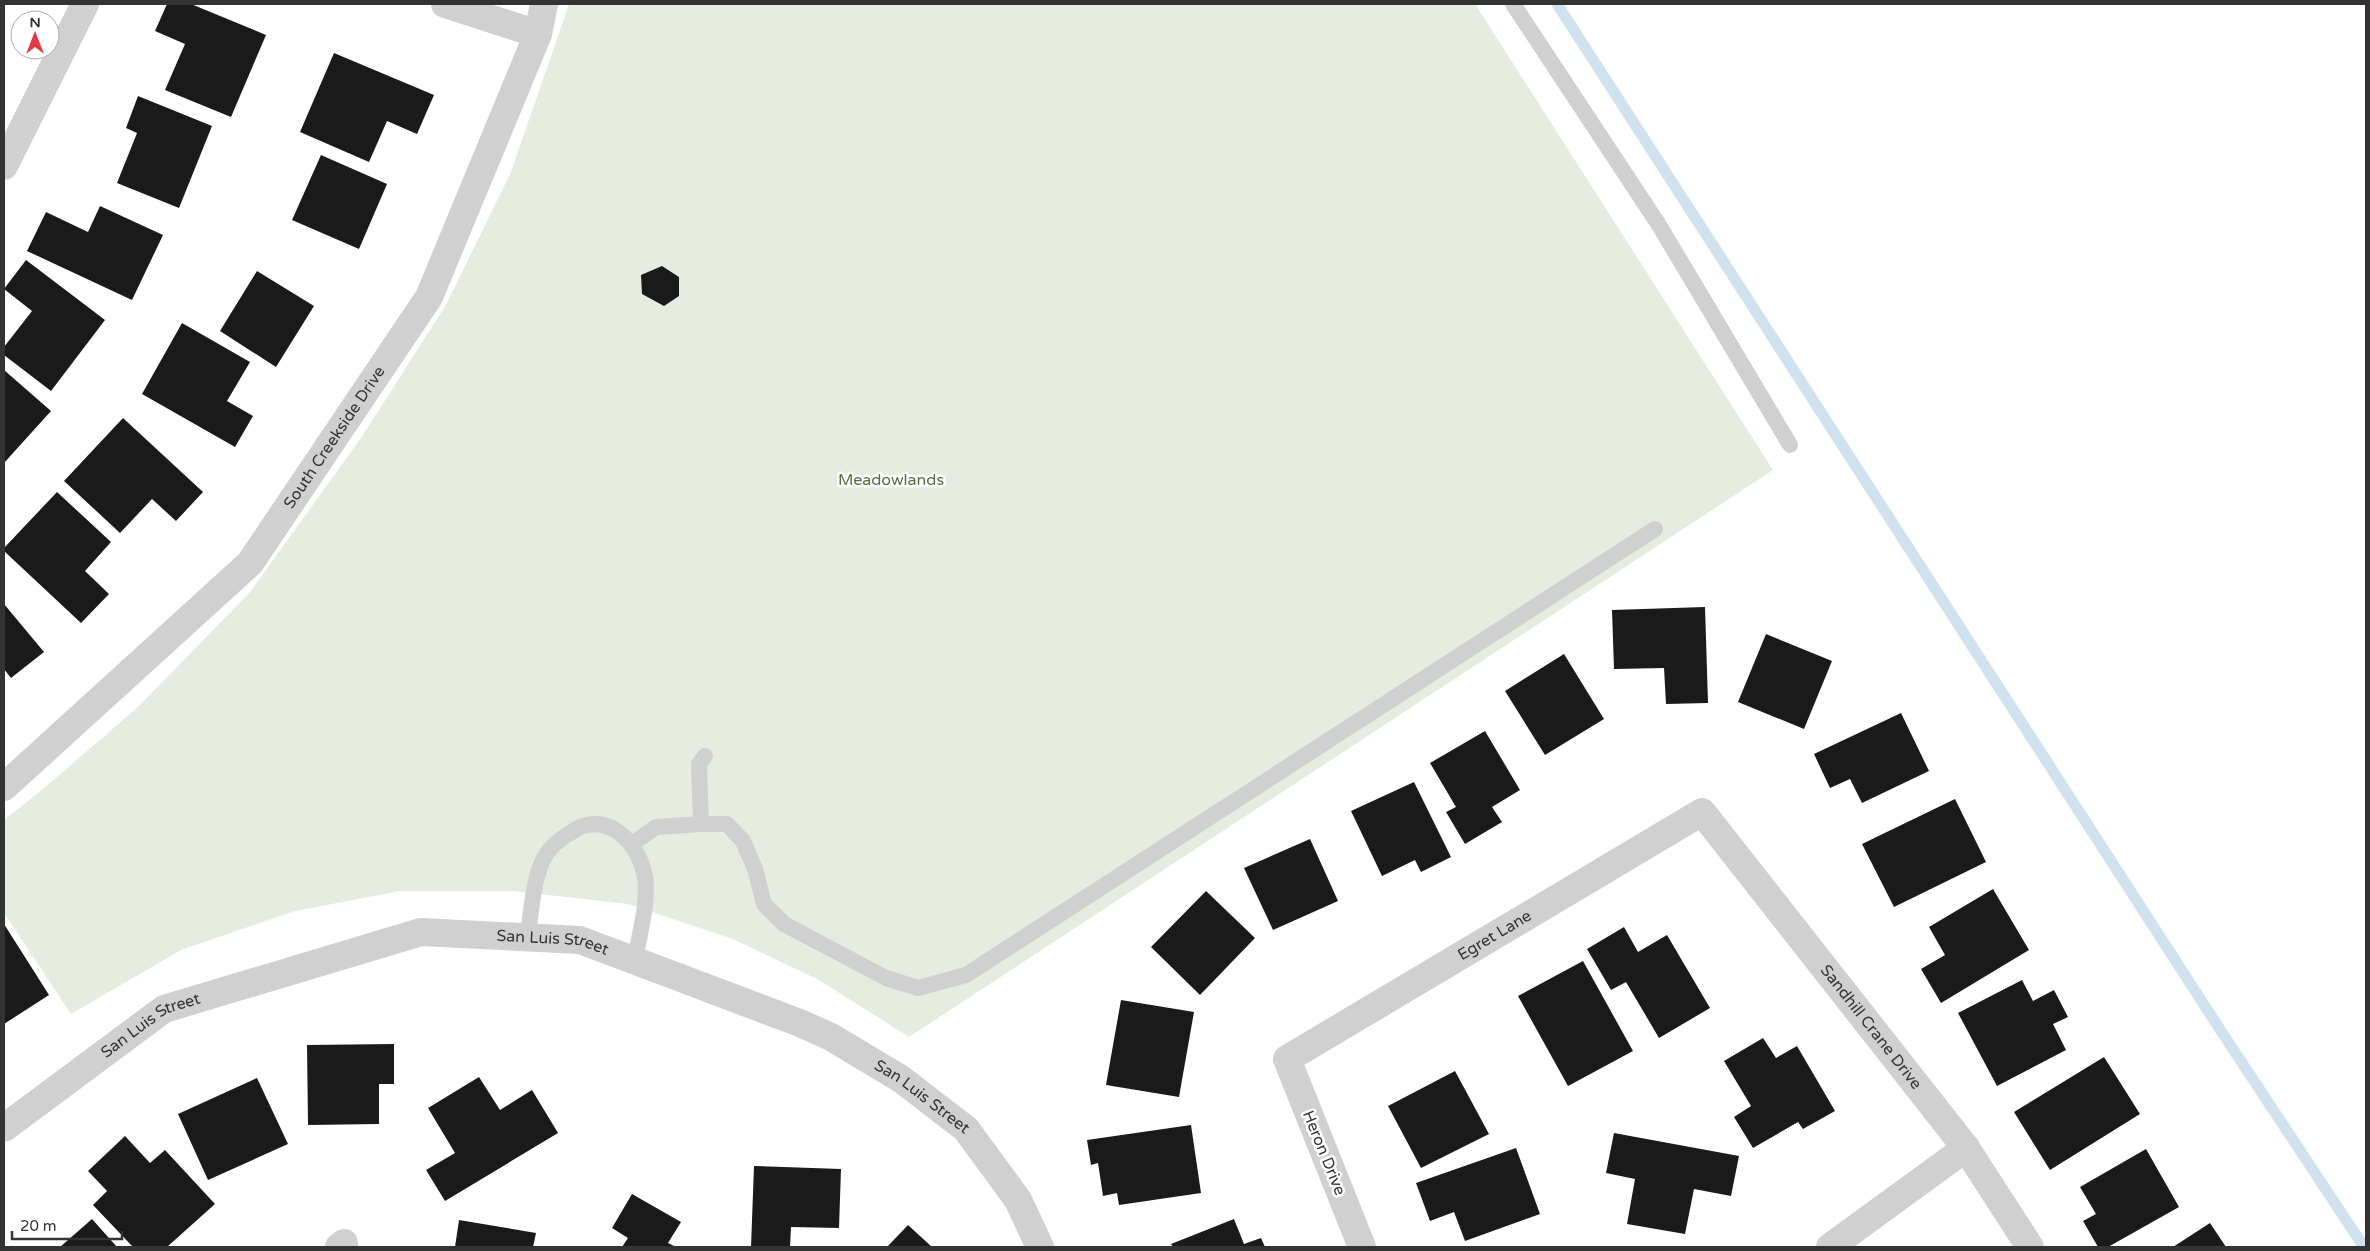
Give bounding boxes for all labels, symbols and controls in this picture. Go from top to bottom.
north arrow [10,10,60,60]
text: N [29,14,41,31]
street label: South Creekside Drive [279,362,390,513]
park label: Meadowlands [838,470,944,490]
street label: Egret Lane [1454,906,1535,965]
street label: San Luis Street [496,926,611,960]
street label: Sandhill Crane Drive [1816,961,1926,1094]
street label: San Luis Street [97,989,203,1062]
street label: San Luis Street [871,1055,974,1138]
street label: Heron Drive [1298,1108,1350,1198]
scale bar [12,1208,122,1240]
text: 20 m [20,1217,57,1235]

